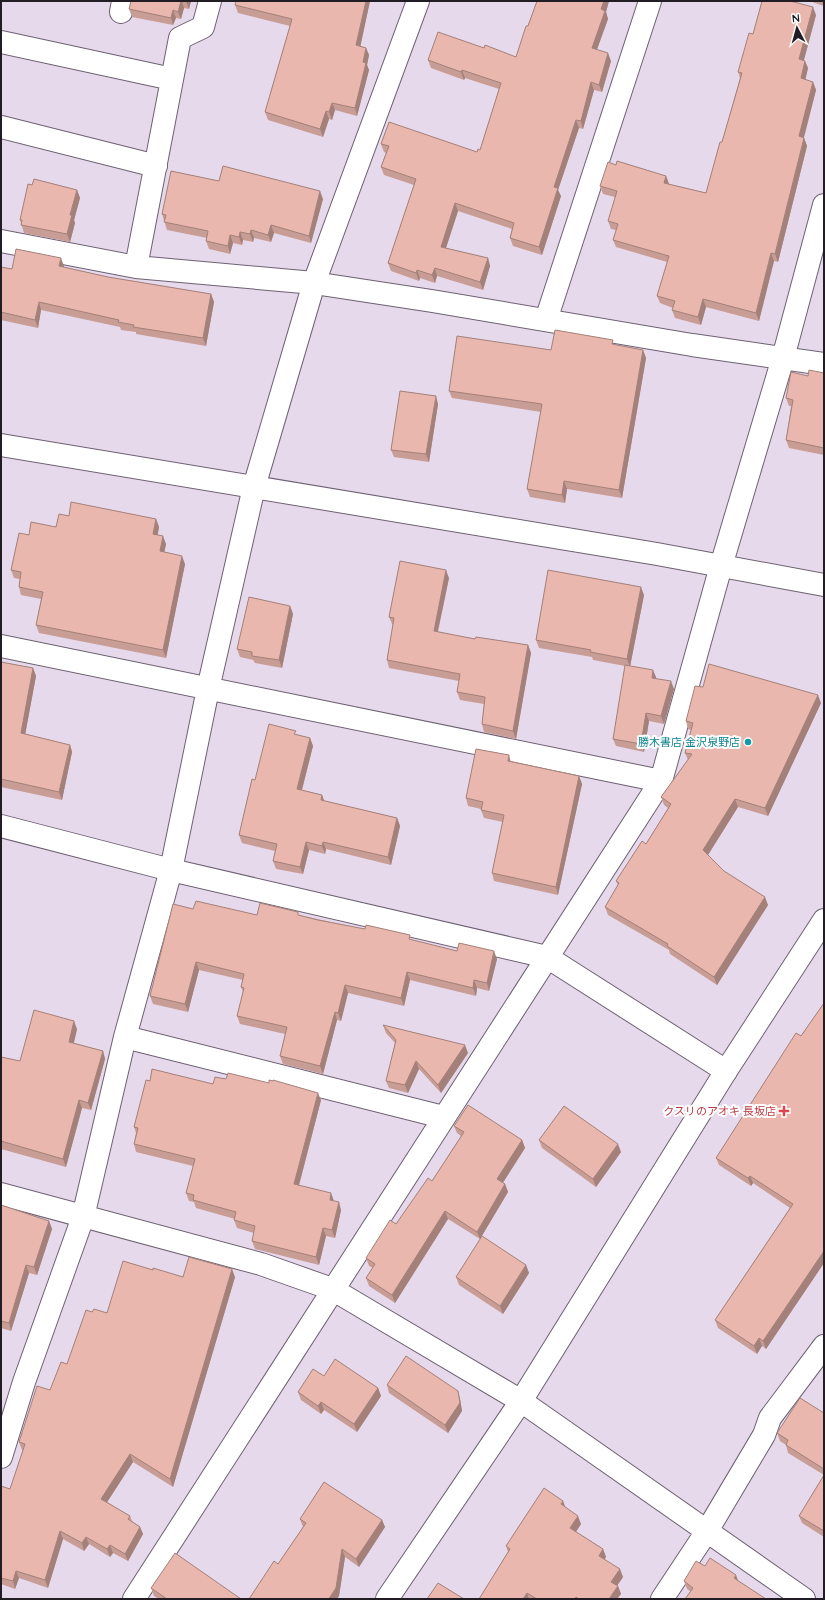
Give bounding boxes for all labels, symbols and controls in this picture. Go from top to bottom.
north arrow [777,8,817,48]
text: N [791,11,801,25]
place label: 勝木書店 金沢泉野店 [638,735,740,749]
marker: 勝木書店 金沢泉野店 [743,737,753,747]
place label: クスリのアオキ 長坂店 [663,1104,776,1118]
marker: クスリのアオキ 長坂店 [779,1106,789,1116]

